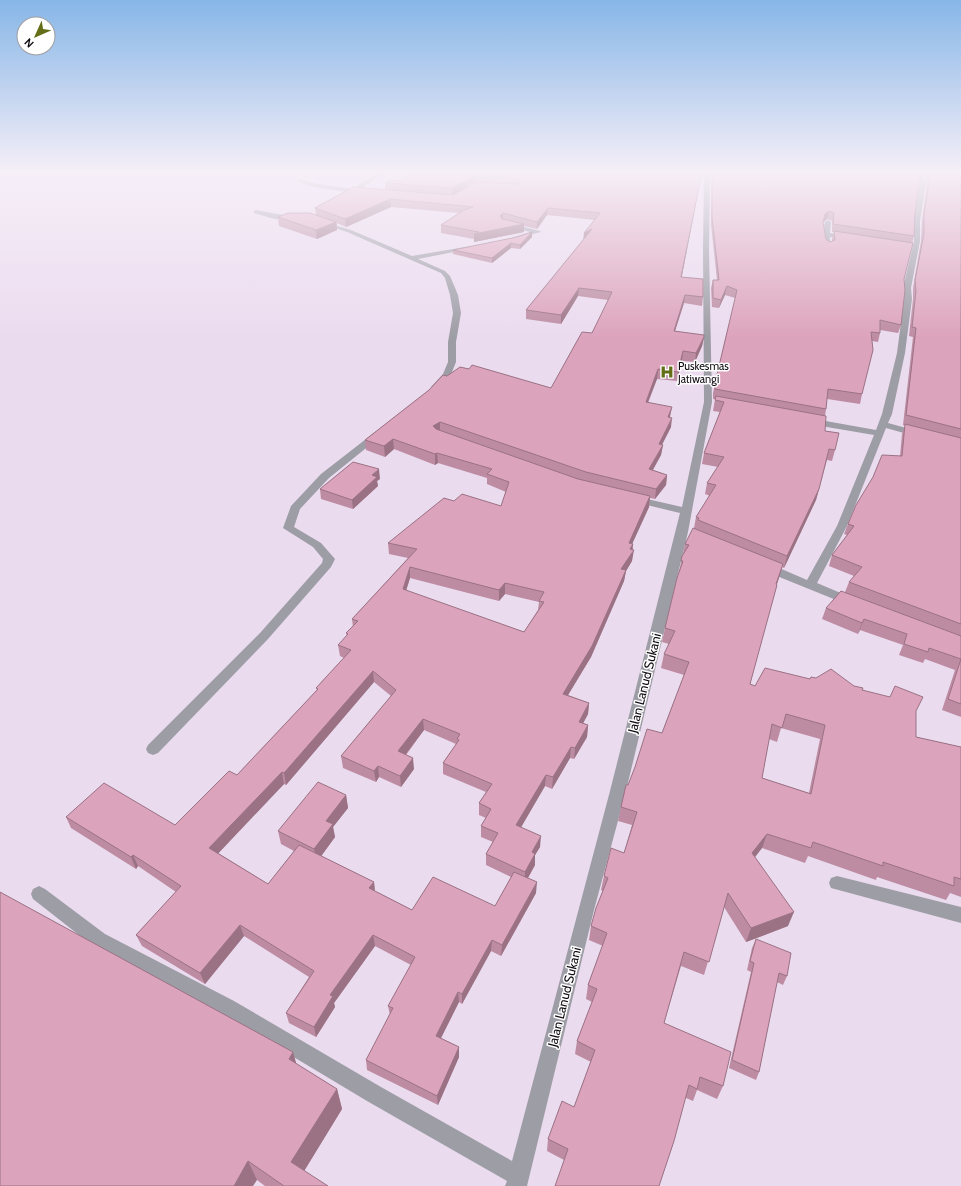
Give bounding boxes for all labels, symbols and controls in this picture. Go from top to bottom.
north arrow [16,16,56,56]
text: N [21,35,37,51]
place label: Puskesmas Jatiwangi [677,359,729,386]
hospital icon: Puskesmas Jatiwangi [659,364,675,380]
street label: Jalan Lanud Sukani [624,631,664,736]
street label: Jalan Lanud Sukani [544,945,584,1050]

